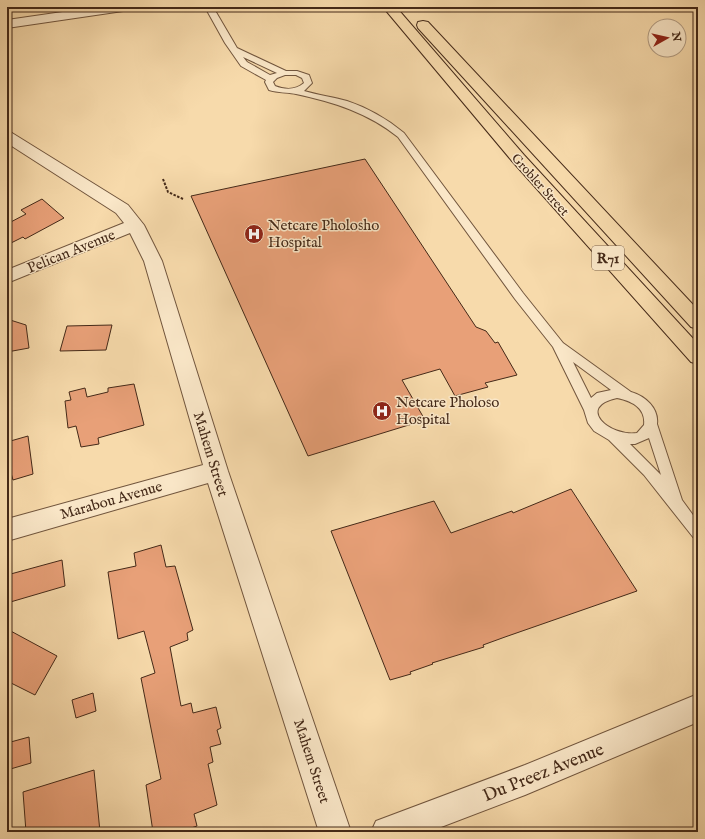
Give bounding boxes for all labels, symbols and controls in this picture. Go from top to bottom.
north arrow [647,18,687,58]
text: N [668,30,684,43]
street label: Grobler Street [507,150,573,220]
place label: Netcare Pholosho Hospital [268,216,379,252]
hospital icon: Netcare Pholosho Hospital [243,223,265,245]
street label: Pelican Avenue [24,225,118,278]
road number: R71 [592,246,624,270]
place label: Netcare Pholoso Hospital [396,393,499,429]
hospital icon: Netcare Pholoso Hospital [371,400,393,422]
street label: Mahem Street [189,410,232,499]
street label: Marabou Avenue [58,477,165,524]
street label: Mahem Street [289,717,334,806]
street label: Du Preez Avenue [480,739,607,808]

